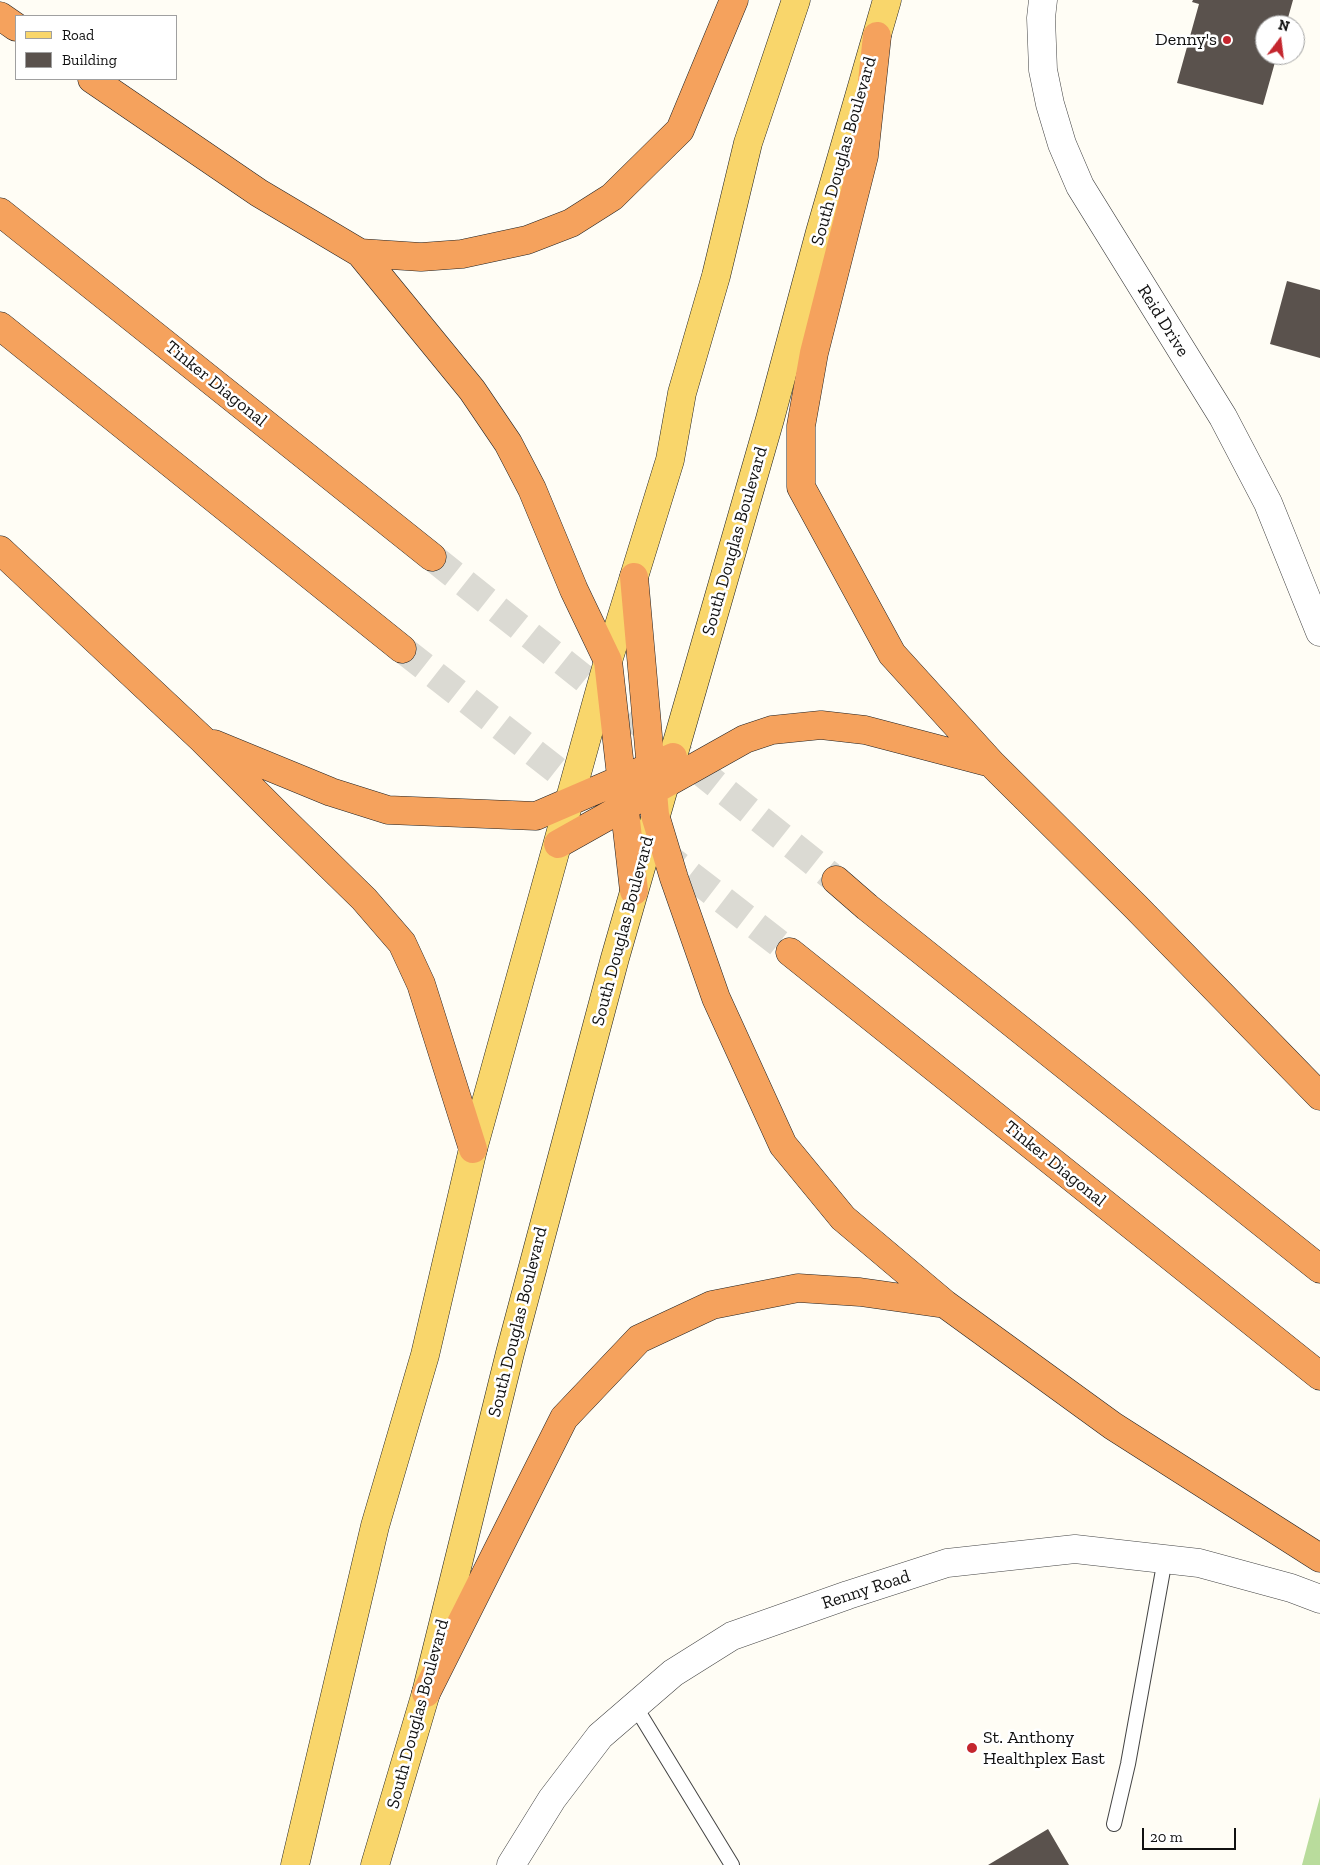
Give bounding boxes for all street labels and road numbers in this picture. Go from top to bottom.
street label: South Douglas Boulevard [807,54,881,248]
street label: Reid Drive [1132,281,1194,361]
street label: Tinker Diagonal [161,336,271,432]
street label: South Douglas Boulevard [698,444,772,638]
street label: South Douglas Boulevard [587,834,659,1028]
street label: Tinker Diagonal [1000,1116,1110,1212]
street label: South Douglas Boulevard [484,1225,552,1419]
street label: Renny Road [819,1566,913,1614]
street label: South Douglas Boulevard [382,1617,454,1811]

